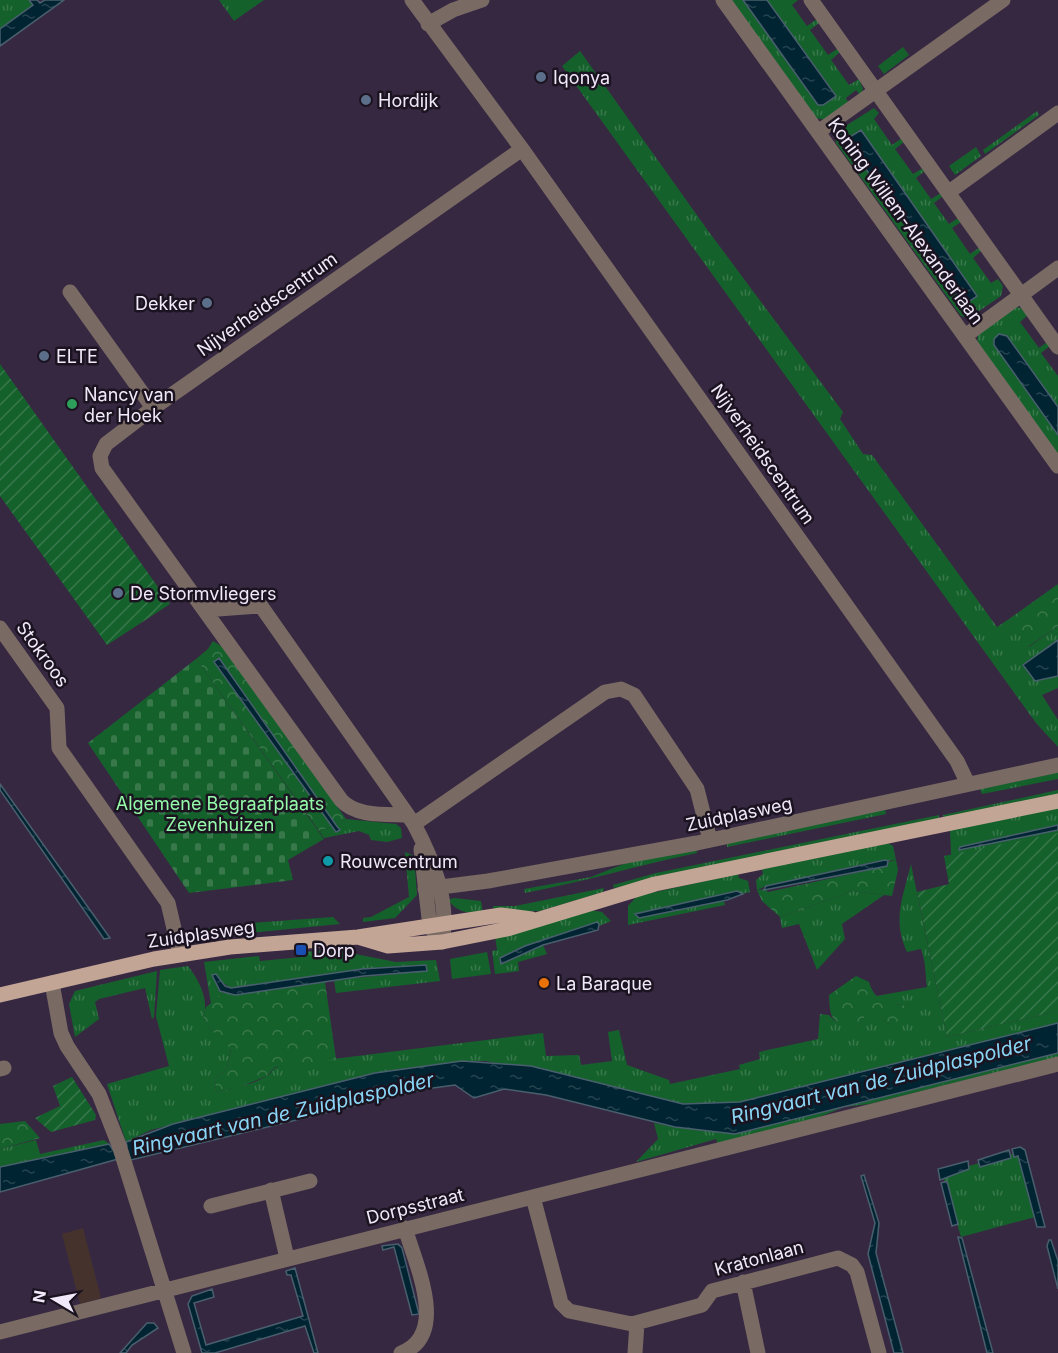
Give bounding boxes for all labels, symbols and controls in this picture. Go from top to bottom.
place label: Iqonya [553,67,610,88]
marker: Iqonya [534,70,548,84]
place label: Hordijk [378,90,438,111]
marker: Hordijk [359,93,373,107]
street label: Koning Willem-Alexanderlaan [824,114,988,328]
street label: Nijverheidscentrum [193,248,341,360]
place label: Dekker [135,293,195,314]
marker: Dekker [200,296,214,310]
place label: ELTE [56,346,98,367]
marker: ELTE [37,349,51,363]
street label: Nijverheidscentrum [707,380,819,528]
place label: Nancy van der Hoek [84,384,174,426]
marker: Nancy van der Hoek [65,397,79,411]
place label: De Stormvliegers [130,583,276,604]
marker: De Stormvliegers [111,586,125,600]
street label: Stokroos [12,617,74,691]
street label: Zuidplasweg [684,792,794,836]
park label: Algemene Begraafplaats Zevenhuizen [116,793,324,835]
place label: Rouwcentrum [340,851,458,872]
marker: Rouwcentrum [321,854,335,868]
street label: Zuidplasweg [146,916,256,952]
place label: Dorp [313,940,355,961]
marker: Dorp [294,943,308,957]
place label: La Baraque [556,973,652,994]
marker: La Baraque [537,976,551,990]
water label: Ringvaart van de Zuidplaspolder [728,1031,1034,1129]
water label: Ringvaart van de Zuidplaspolder [130,1067,437,1160]
street label: Dorpsstraat [364,1184,466,1228]
street label: Kratonlaan [712,1236,806,1280]
north arrow [24,1269,84,1329]
text: N [28,1289,50,1304]

